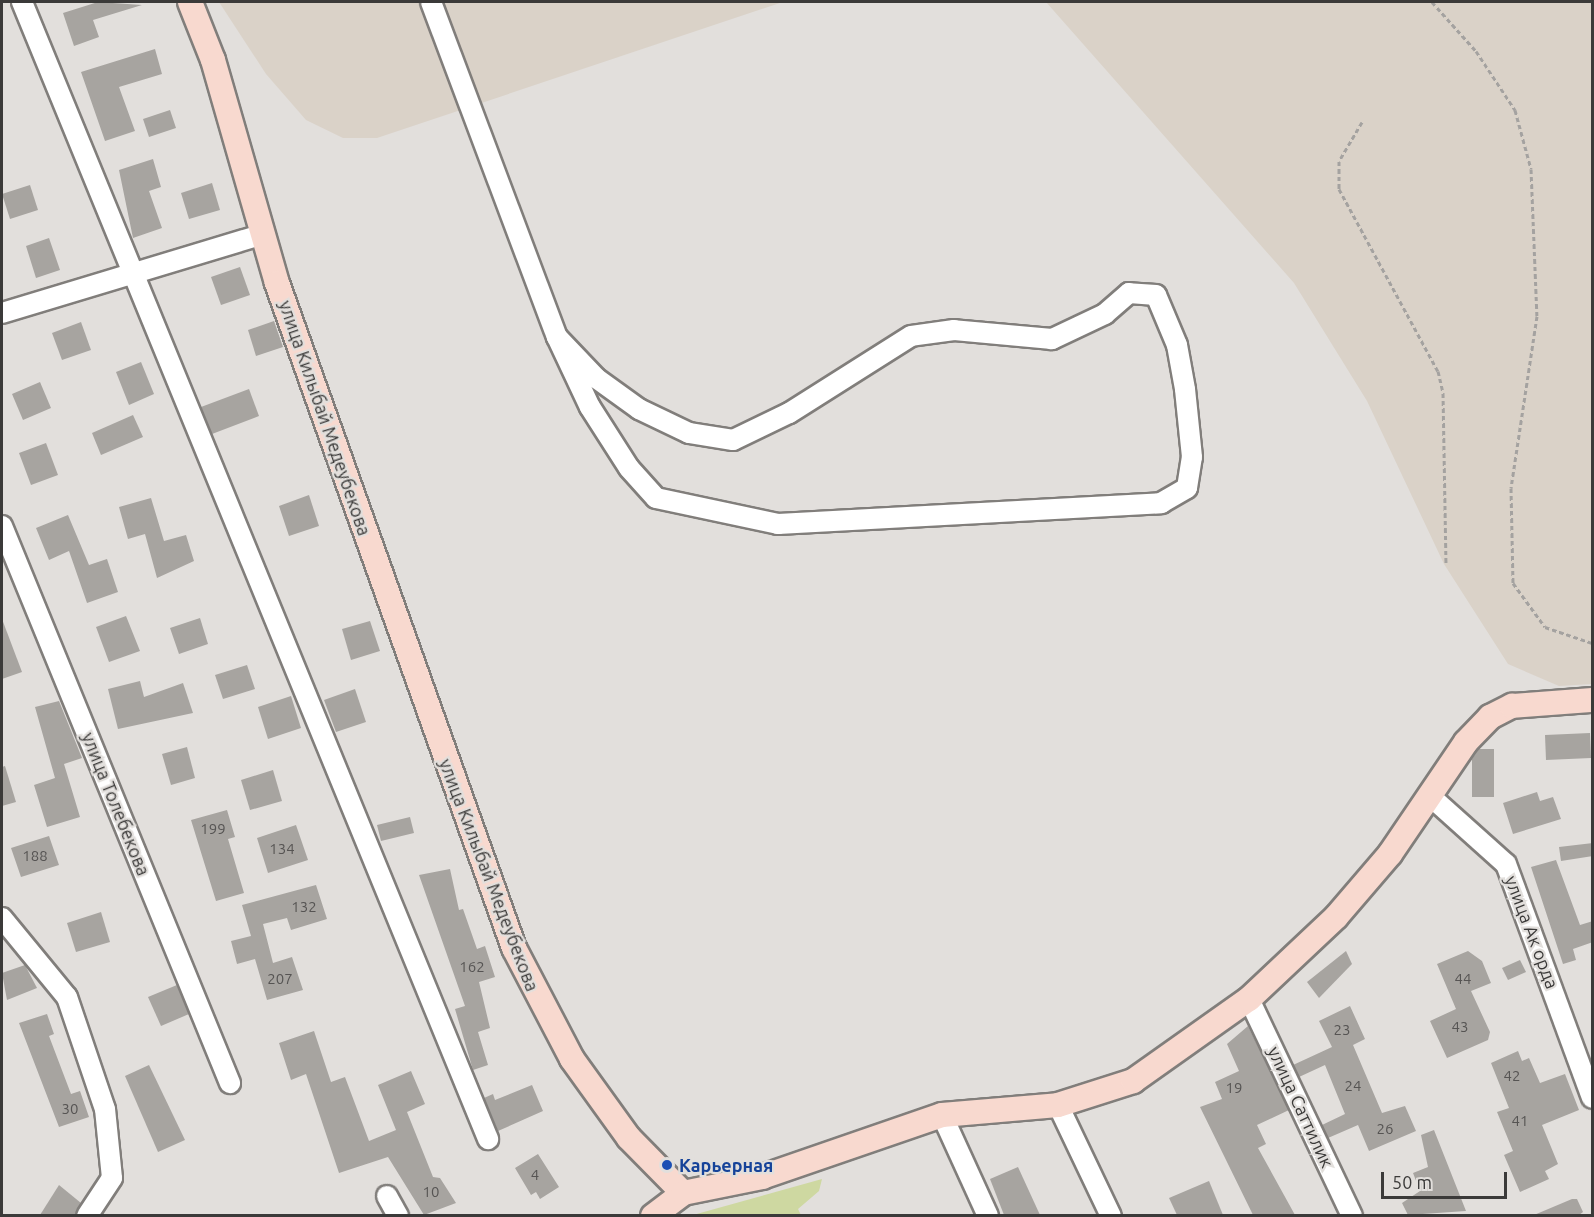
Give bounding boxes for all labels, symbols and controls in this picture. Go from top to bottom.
street label: улица Килыбай Медеубекова [275,298,375,538]
street label: улица Толебекова [77,729,155,879]
street label: улица Килыбай Медеубекова [435,756,543,994]
house number: 199 [200,820,226,838]
house number: 134 [269,840,295,858]
house number: 188 [22,847,48,865]
street label: улица Ак орда [1501,872,1563,992]
house number: 132 [291,898,317,916]
house number: 162 [459,958,485,976]
house number: 207 [267,970,293,988]
house number: 44 [1455,970,1471,988]
house number: 43 [1452,1018,1468,1036]
house number: 23 [1334,1021,1350,1039]
street label: улица Саттилик [1263,1043,1339,1171]
house number: 42 [1504,1067,1520,1085]
house number: 24 [1345,1077,1361,1095]
house number: 19 [1226,1079,1242,1097]
house number: 30 [62,1100,78,1118]
house number: 41 [1512,1112,1528,1130]
house number: 26 [1377,1120,1393,1138]
place label: Карьерная [679,1154,773,1176]
marker: Карьерная [660,1158,674,1172]
scale bar [1384,1160,1510,1198]
house number: 4 [531,1166,539,1184]
text: 50 m [1392,1172,1432,1192]
house number: 10 [423,1183,439,1201]

